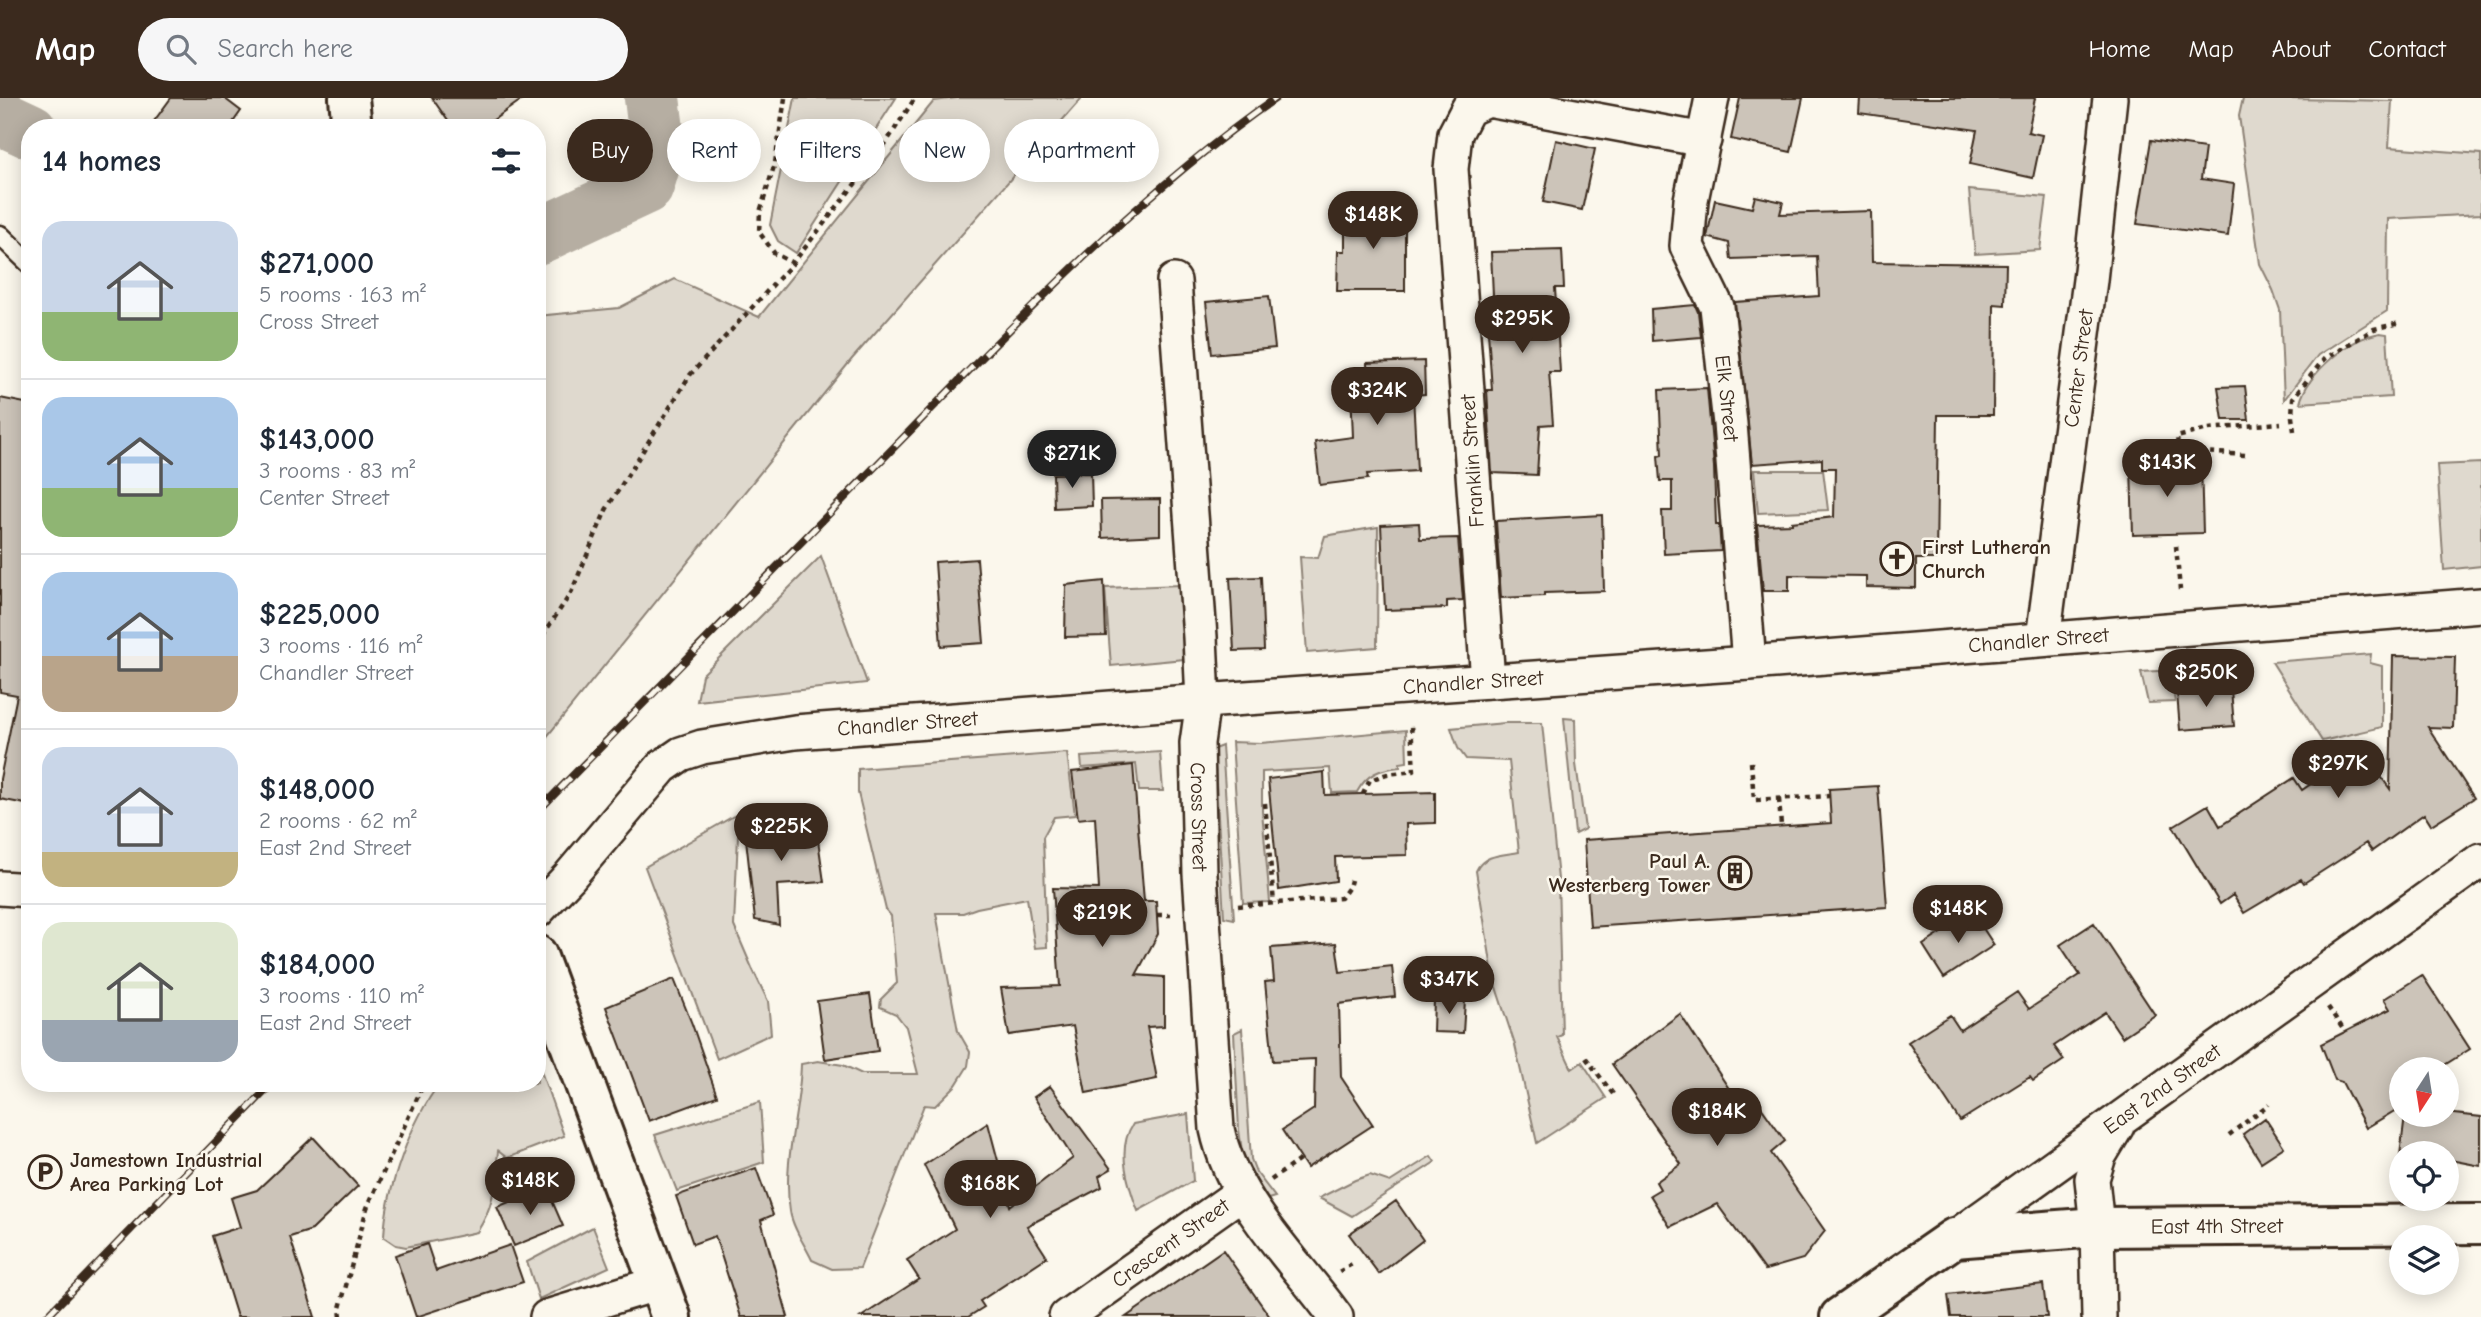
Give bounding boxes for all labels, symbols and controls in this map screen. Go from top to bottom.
search box [138,18,628,81]
text: Map [35,30,96,68]
icon: search [162,30,200,68]
text: Search here [218,34,353,64]
text: Home [2089,35,2150,63]
text: Map [2188,35,2234,63]
text: About [2272,35,2330,63]
text: Contact [2368,35,2446,63]
chip: Buy [567,119,653,182]
chip: Rent [667,119,761,182]
chip: Filters [775,119,885,182]
chip: New [899,119,990,182]
chip: Apartment [1004,119,1159,182]
icon: filters [487,142,525,180]
text: 14 homes [42,144,161,179]
pin: $148K [1324,192,1422,251]
text: $148K [1344,200,1402,227]
text: $271,000 [259,246,374,281]
icon: home [98,249,182,333]
text: 5 rooms · 163 m² [259,281,426,308]
pin: $295K [1473,296,1571,355]
text: $295K [1491,304,1553,331]
street label: Center Street [2059,307,2098,429]
text: Cross Street [259,308,378,335]
street label: Elk Street [1710,354,1743,443]
pin: $324K [1328,368,1426,427]
text: $324K [1347,376,1407,403]
street label: Franklin Street [1455,393,1489,528]
text: $143,000 [259,422,375,457]
icon: home [98,425,182,509]
pin: $271K [1023,430,1121,490]
text: $271K [1043,439,1101,466]
pin: $143K [2118,440,2216,499]
text: $143K [2138,448,2196,475]
text: 3 rooms · 83 m² [259,457,415,484]
text: Center Street [259,484,389,511]
place label: First Lutheran Church [1922,535,2051,583]
church icon: First Lutheran Church [1878,540,1916,578]
text: $225,000 [259,597,380,632]
icon: home [98,600,182,684]
street label: Chandler Street [1967,622,2111,658]
text: 3 rooms · 116 m² [259,632,423,659]
pin: $250K [2157,650,2255,709]
text: $250K [2174,658,2238,685]
text: Chandler Street [259,659,413,686]
street label: Chandler Street [1402,665,1545,699]
street label: Chandler Street [836,706,980,741]
pin: $297K [2289,740,2387,800]
text: $297K [2308,749,2368,776]
street label: Cross Street [1185,762,1212,872]
text: $148,000 [259,772,375,807]
icon: home [98,775,182,859]
pin: $225K [732,804,830,863]
text: 2 rooms · 62 m² [259,807,417,834]
text: $225K [750,812,812,839]
text: East 2nd Street [259,834,411,861]
place label: Paul A. Westerberg Tower [1549,849,1711,897]
building icon: Paul A. Westerberg Tower [1716,854,1754,892]
pin: $148K [1909,886,2007,945]
pin: $219K [1053,890,1151,949]
text: $148K [1929,894,1987,921]
text: $219K [1072,898,1132,925]
text: $184,000 [259,947,376,982]
icon: home [98,950,182,1034]
pin: $347K [1400,956,1498,1016]
text: $347K [1419,965,1479,992]
text: 3 rooms · 110 m² [259,982,424,1009]
text: East 2nd Street [259,1009,411,1036]
street label: East 2nd Street [2099,1038,2226,1139]
north arrow [2389,1057,2459,1127]
map controls [2389,1057,2459,1295]
pin: $184K [1668,1088,1766,1148]
text: $184K [1688,1097,1746,1124]
button: locate [2389,1141,2459,1211]
place label: Jamestown Industrial Area Parking Lot [70,1148,262,1196]
parking icon: Jamestown Industrial Area Parking Lot [26,1153,64,1191]
pin: $148K [481,1158,579,1217]
pin: $168K [941,1160,1039,1220]
text: $148K [501,1166,559,1193]
text: $168K [960,1169,1020,1196]
street label: Crescent Street [1107,1193,1234,1293]
street label: East 4th Street [2151,1214,2284,1239]
button: layers [2389,1225,2459,1295]

